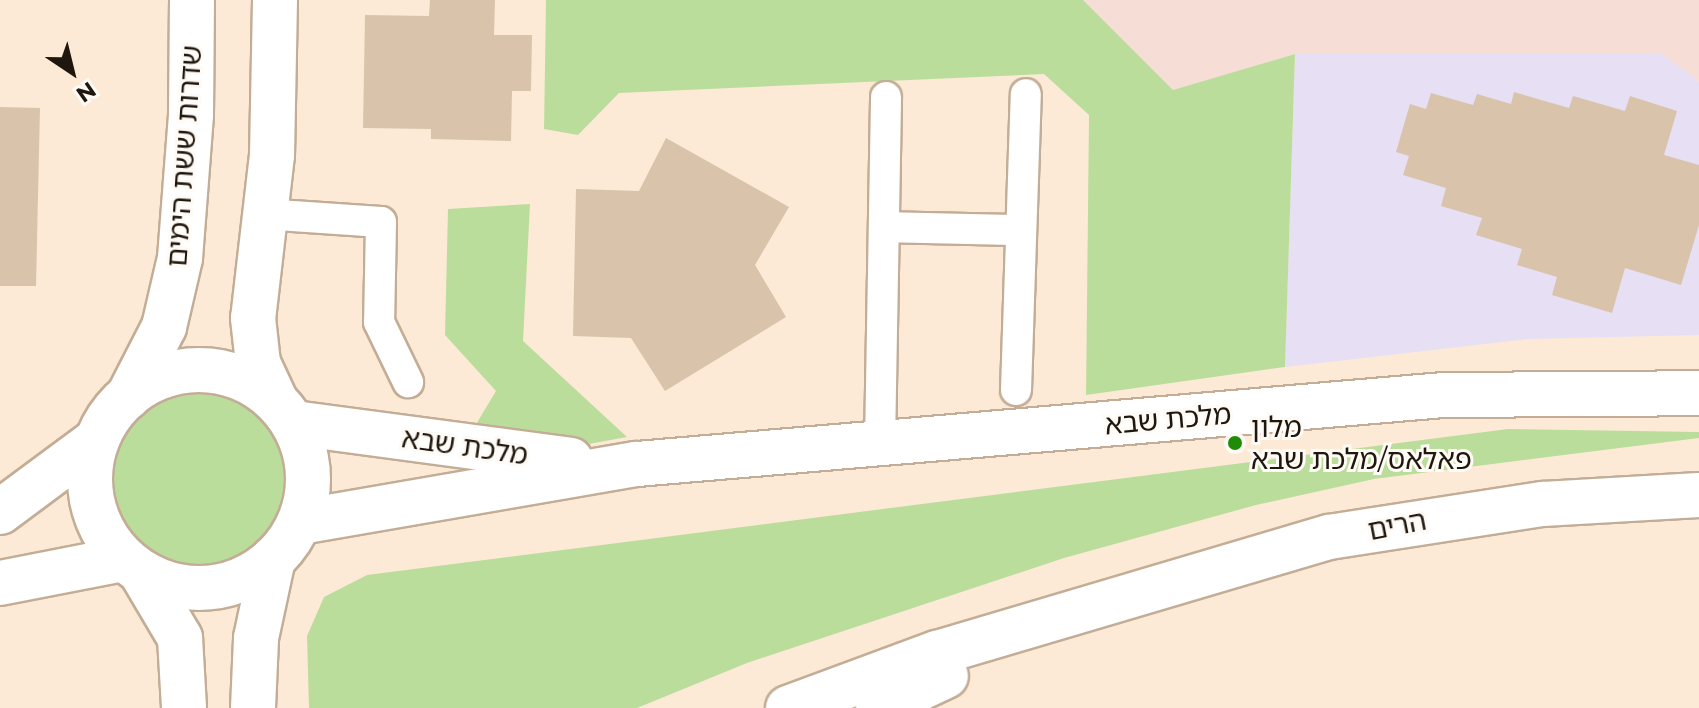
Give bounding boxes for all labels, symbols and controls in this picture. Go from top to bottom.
north arrow [32,32,112,112]
street label: שדרות ששת הימים [159,44,209,268]
text: N [71,76,101,108]
street label: מלכת שבא [1103,397,1233,441]
place label: מלון פאלאס/מלכת שבא [1251,410,1472,476]
street label: מלכת שבא [400,421,530,471]
marker: מלון פאלאס/מלכת שבא [1226,434,1244,452]
street label: הרים [1365,503,1429,547]

